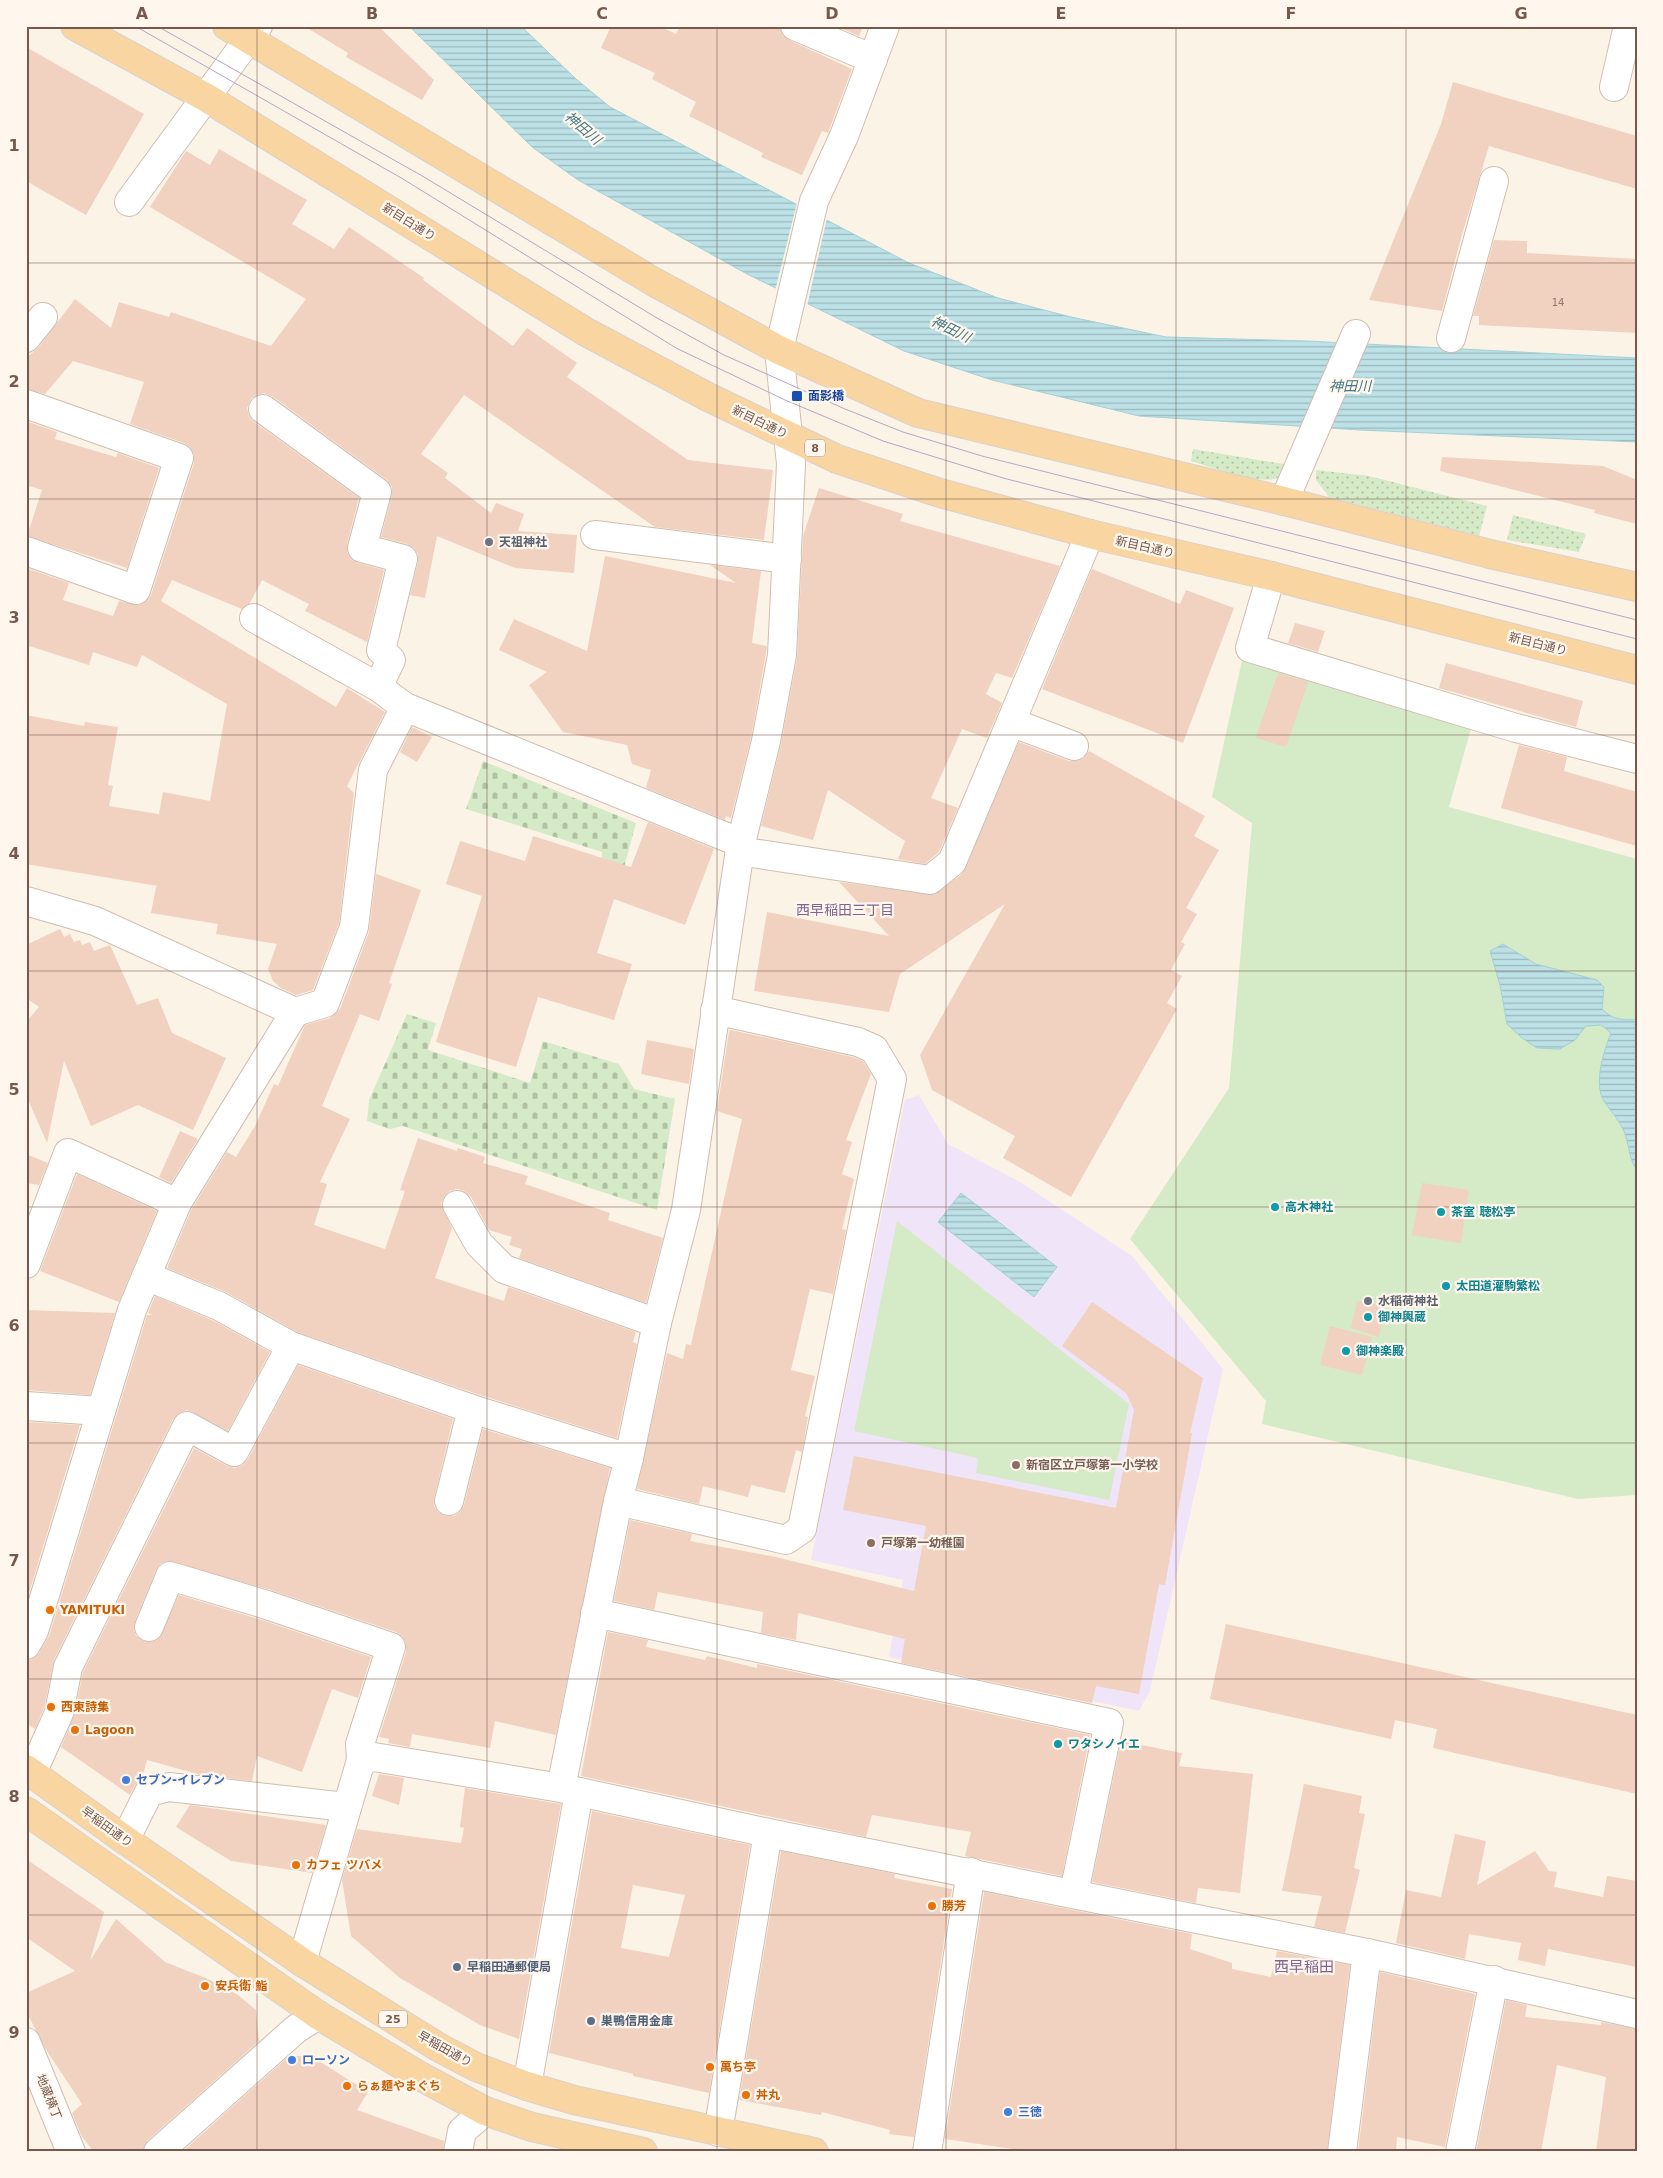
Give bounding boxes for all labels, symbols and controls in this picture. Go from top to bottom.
text: A [136,4,149,23]
text: B [366,4,378,23]
text: C [596,4,608,23]
text: D [825,4,839,23]
text: E [1056,4,1066,23]
text: F [1286,4,1296,23]
text: G [1514,4,1528,23]
water label: 神田川 [562,108,606,149]
text: 1 [8,136,20,155]
street label: 新目白通り [380,200,438,244]
house number: 14 [1552,297,1564,308]
water label: 神田川 [929,313,975,346]
text: 2 [8,372,20,391]
water label: 神田川 [1329,378,1373,394]
marker: 面影橋 [790,389,804,403]
place label: 面影橋 [808,389,845,403]
street label: 新目白通り [730,403,790,441]
road number: 8 [805,439,825,456]
street label: 新目白通り [1114,533,1176,561]
place label: 天祖神社 [499,535,547,549]
marker: 天祖神社 [483,536,495,548]
text: 3 [8,608,20,627]
street label: 新目白通り [1507,630,1569,658]
text: 4 [8,844,20,863]
district label: 西早稲田三丁目 [796,902,894,918]
text: 5 [8,1080,20,1099]
place label: 高木神社 [1285,1200,1333,1214]
marker: 高木神社 [1269,1201,1281,1213]
place label: 茶室 聴松亭 [1451,1205,1515,1219]
marker: 茶室 聴松亭 [1435,1206,1447,1218]
place label: 太田道灌駒繁松 [1456,1279,1540,1293]
marker: 太田道灌駒繁松 [1440,1280,1452,1292]
place label: 水稲荷神社 [1378,1294,1438,1308]
marker: 水稲荷神社 [1362,1295,1374,1307]
place label: 御神輿蔵 [1378,1310,1426,1324]
marker: 御神輿蔵 [1362,1311,1374,1323]
text: 6 [8,1316,20,1335]
place label: 御神楽殿 [1356,1344,1404,1358]
marker: 御神楽殿 [1340,1345,1352,1357]
place label: 新宿区立戸塚第一小学校 [1026,1458,1158,1472]
marker: 新宿区立戸塚第一小学校 [1010,1459,1022,1471]
place label: 戸塚第一幼稚園 [881,1536,965,1550]
marker: 戸塚第一幼稚園 [865,1537,877,1549]
text: 7 [8,1551,20,1570]
place label: YAMITUKI [59,1603,125,1617]
marker: YAMITUKI [44,1604,56,1616]
place label: 西東詩集 [61,1700,109,1714]
marker: 西東詩集 [45,1701,57,1713]
place label: Lagoon [85,1723,134,1737]
marker: Lagoon [69,1724,81,1736]
place label: ワタシノイエ [1068,1737,1140,1751]
marker: ワタシノイエ [1052,1738,1064,1750]
place label: セブン-イレブン [136,1773,225,1787]
marker: セブン-イレブン [120,1774,132,1786]
text: 8 [8,1787,20,1806]
street label: 早稲田通り [79,1804,135,1850]
place label: カフェ ツバメ [306,1858,382,1872]
marker: カフェ ツバメ [290,1859,302,1871]
place label: 勝芳 [942,1899,966,1913]
marker: 勝芳 [926,1900,938,1912]
district label: 西早稲田 [1274,1958,1334,1976]
place label: 早稲田通郵便局 [467,1960,551,1974]
marker: 早稲田通郵便局 [451,1961,463,1973]
place label: 安兵衛 鮨 [215,1979,267,1993]
marker: 安兵衛 鮨 [199,1980,211,1992]
road number: 25 [379,2010,407,2028]
place label: 巣鴨信用金庫 [601,2014,673,2028]
marker: 巣鴨信用金庫 [585,2015,597,2027]
text: 9 [8,2023,20,2042]
street label: 早稲田通り [415,2028,475,2070]
place label: ローソン [302,2053,350,2067]
marker: ローソン [286,2054,298,2066]
place label: 萬ち亭 [720,2060,756,2074]
marker: 萬ち亭 [704,2061,716,2073]
street label: 地蔵横丁 [34,2072,64,2122]
place label: らぁ麺やまぐち [357,2079,441,2093]
marker: らぁ麺やまぐち [341,2080,353,2092]
place label: 丼丸 [756,2088,780,2102]
marker: 丼丸 [740,2089,752,2101]
place label: 三徳 [1018,2105,1042,2119]
marker: 三徳 [1002,2106,1014,2118]

